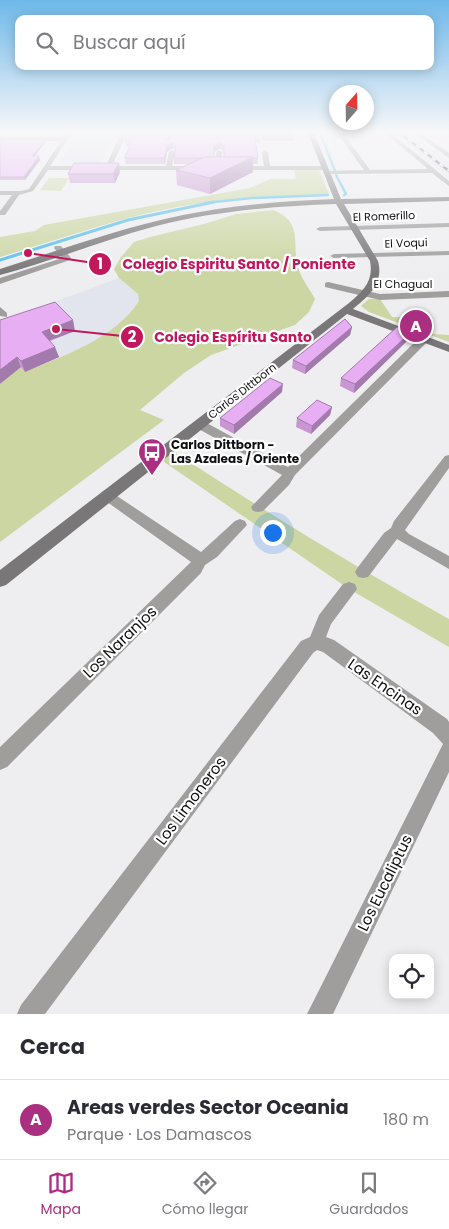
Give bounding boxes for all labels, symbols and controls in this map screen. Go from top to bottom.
search box [15,15,434,70]
icon: search [33,29,61,57]
text: Buscar aquí [73,29,186,56]
north arrow [329,85,374,130]
street label: El Romerillo [353,207,415,225]
street label: El Voqui [384,234,428,252]
callout: Colegio Espiritu Santo / Poniente [88,249,366,278]
text: 1 [97,253,103,274]
text: Colegio Espiritu Santo / Poniente [122,254,356,274]
street label: El Chagual [374,276,432,292]
pin: A [400,307,432,345]
callout: Colegio Espíritu Santo [119,322,322,351]
text: 2 [128,326,137,347]
text: Colegio Espíritu Santo [154,327,312,347]
street label: Carlos Dittborn [205,359,279,423]
place label: Carlos Dittborn - Las Azaleas / Oriente [171,436,300,467]
bus stop icon: Carlos Dittborn - Las Azaleas / Oriente [137,437,167,476]
your location [260,520,286,546]
street label: Los Naranjos [78,601,161,682]
street label: Las Encinas [344,653,427,720]
street label: Los Limoneros [151,752,231,849]
street label: Los Eucaliptus [352,831,417,935]
map controls [389,954,434,999]
button: locate [389,954,434,999]
text: Cerca [20,1032,85,1061]
text: Areas verdes Sector Oceania [67,1094,349,1121]
text: A [30,1108,42,1131]
text: 180 m [383,1108,429,1131]
text: Parque · Los Damascos [67,1123,252,1146]
tab: Mapa [40,1169,81,1220]
tab: Cómo llegar [162,1169,248,1220]
tab: Guardados [329,1169,409,1220]

